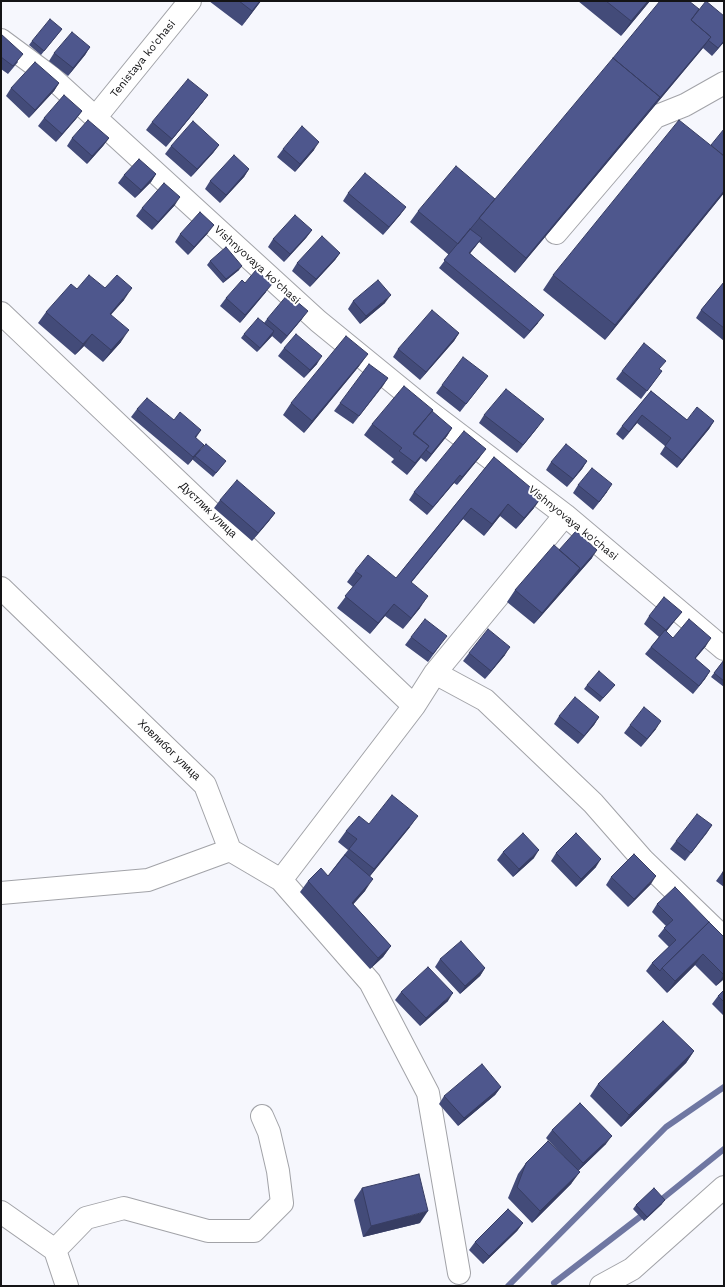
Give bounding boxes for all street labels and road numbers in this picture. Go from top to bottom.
street label: Tenistaya ko'chasi [108,18,178,100]
street label: Vishnyovaya ko'chasi [211,223,303,307]
street label: Дустлик улица [177,479,239,541]
street label: Vishnyovaya ko'chasi [526,483,620,563]
street label: Ховлибог улица [135,717,203,783]

